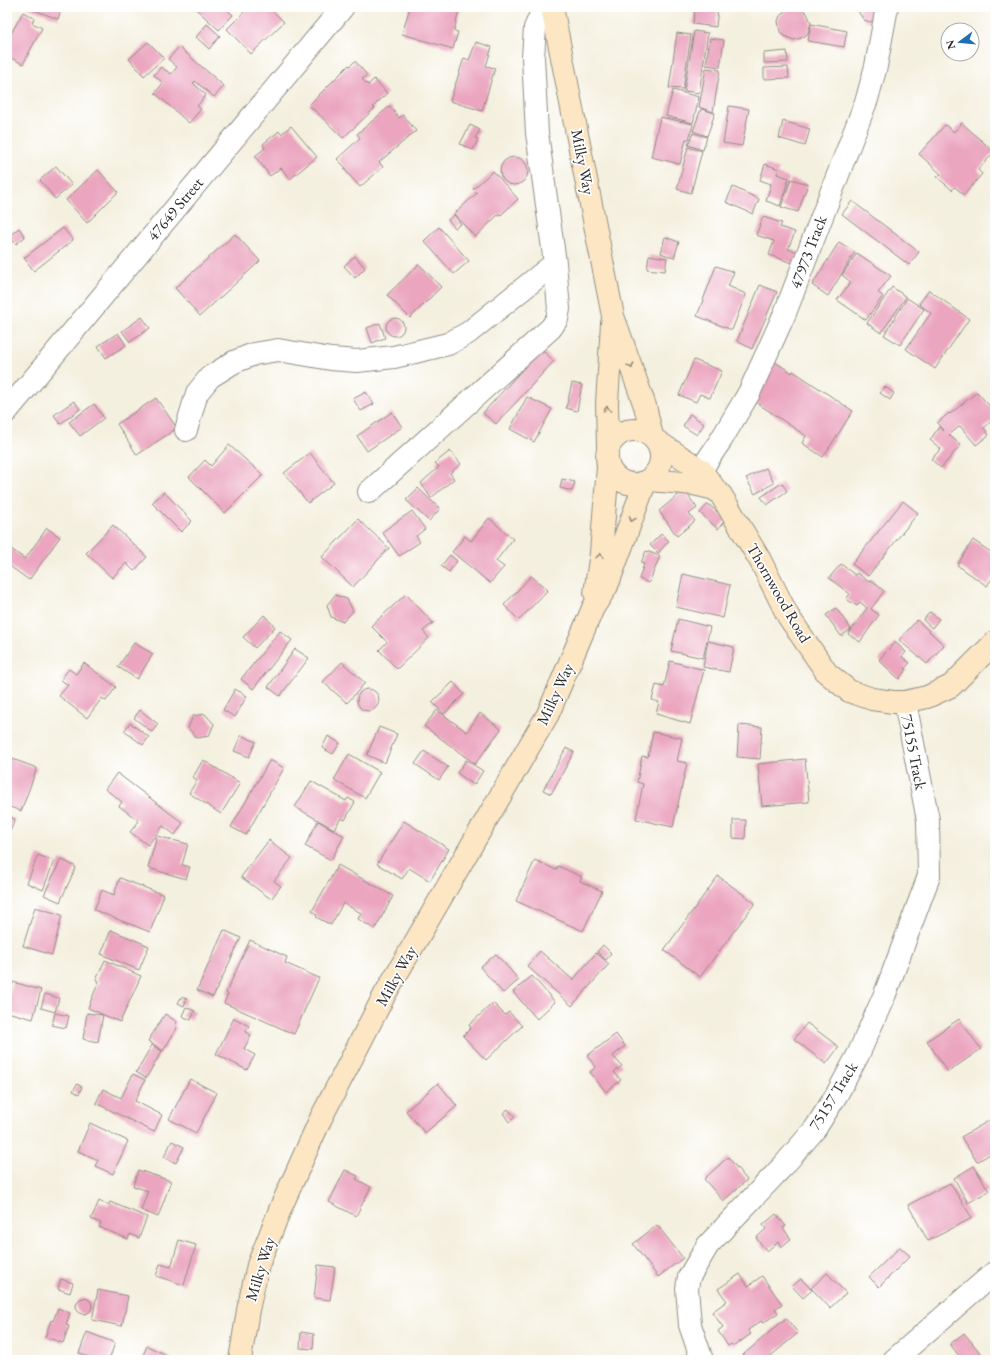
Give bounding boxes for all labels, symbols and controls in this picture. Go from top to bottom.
north arrow [940,22,980,62]
text: N [942,38,958,51]
street label: Milky Way [566,128,600,197]
street label: 47649 Street [142,173,208,245]
street label: 47973 Track [784,212,832,291]
one-way arrow [626,363,634,370]
one-way arrow [603,406,611,412]
one-way arrow [628,516,636,523]
street label: Thornwood Road [742,539,816,647]
one-way arrow [595,553,604,559]
street label: Milky Way [531,659,579,728]
street label: 75155 Track [896,712,932,792]
street label: Milky Way [371,941,422,1010]
street label: 75157 Track [804,1058,862,1134]
street label: Milky Way [240,1233,280,1304]

